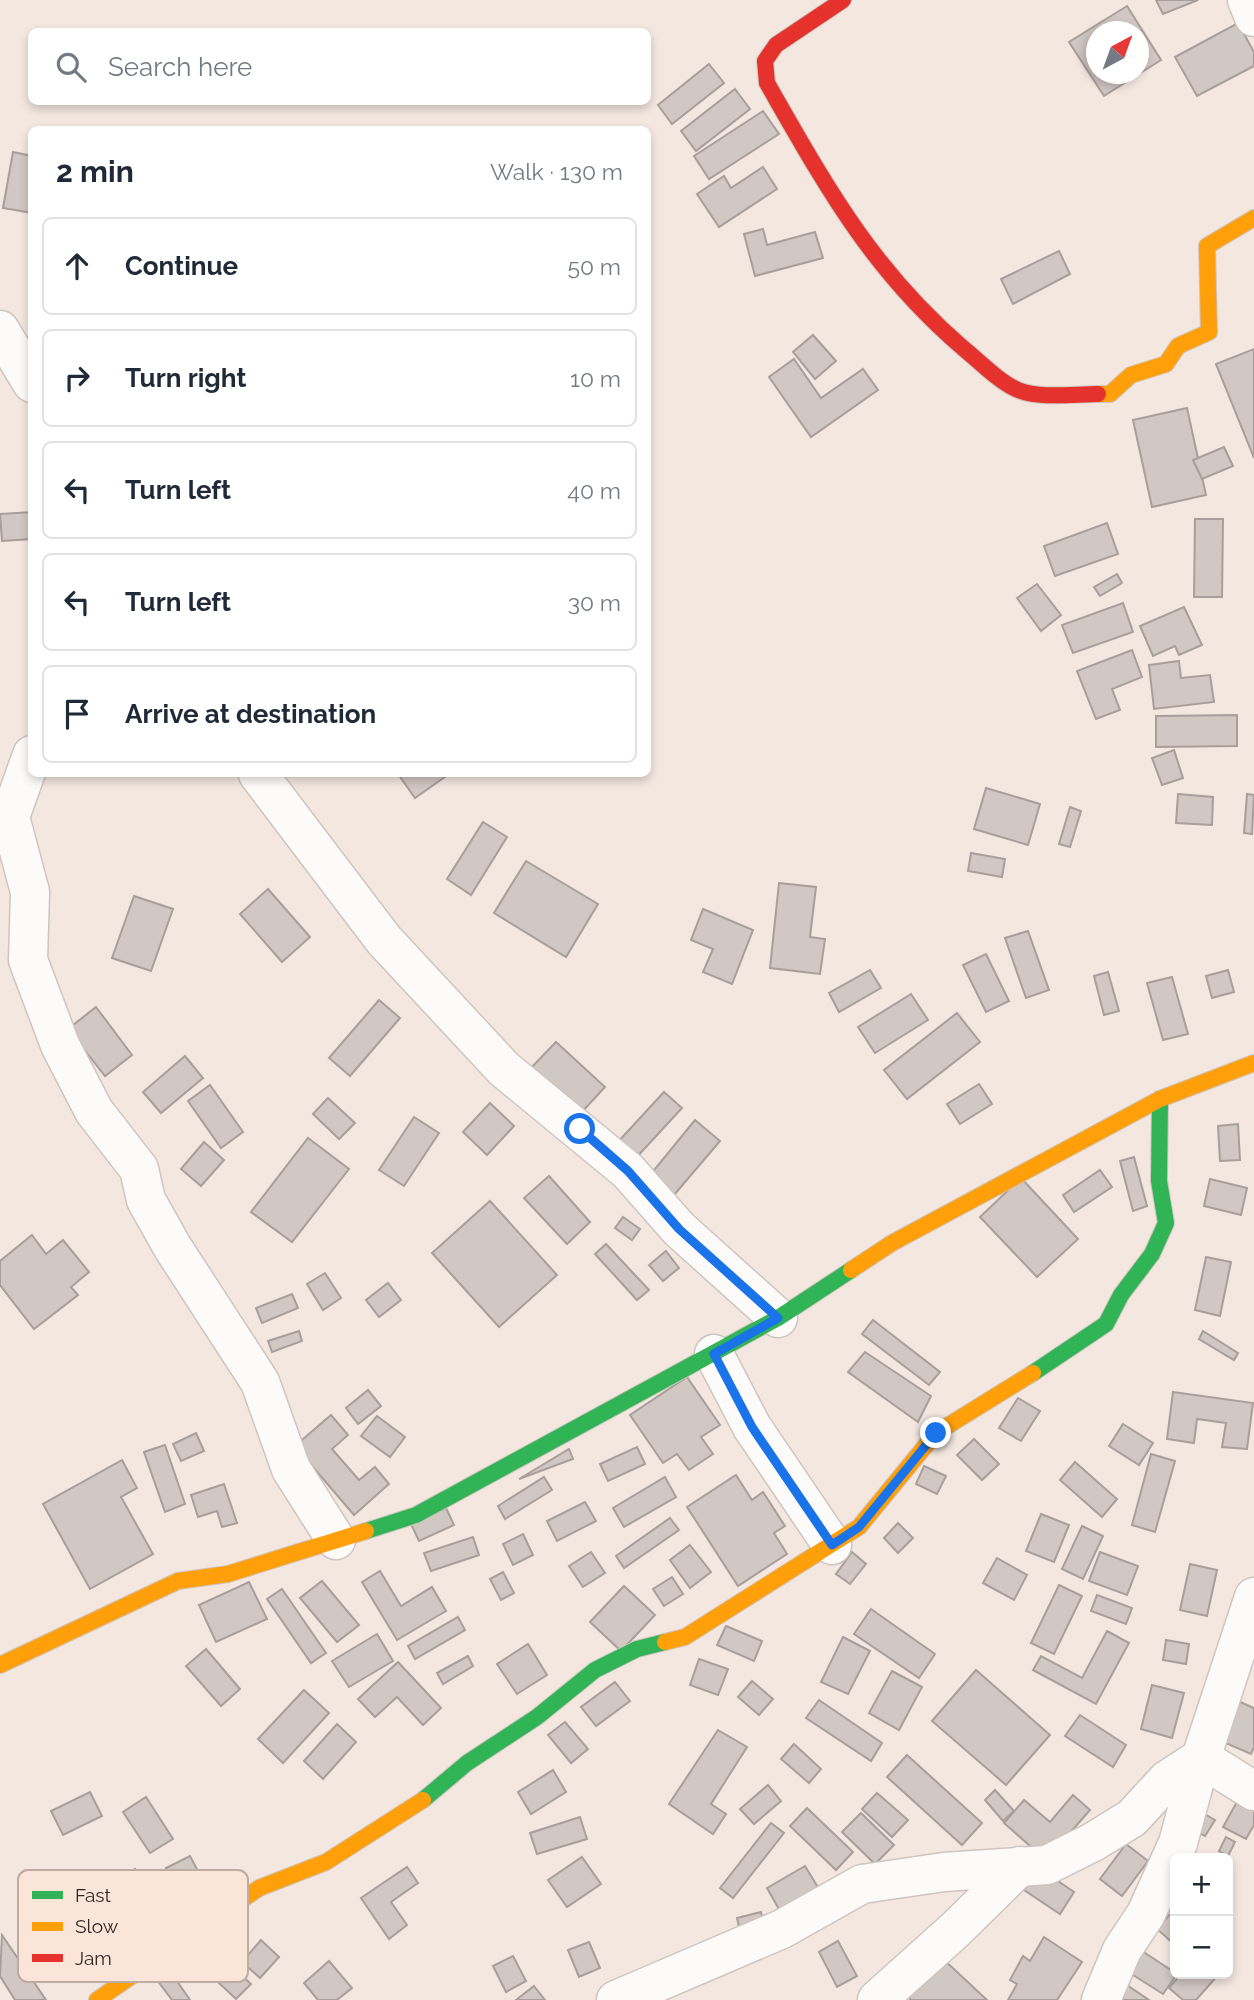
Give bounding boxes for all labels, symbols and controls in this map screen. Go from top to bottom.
north arrow [1086,21,1149,84]
search box [28,28,651,105]
icon: search [52,48,90,86]
text: Search here [108,52,252,82]
text: 2 min [56,154,134,189]
text: Walk · 130 m [490,158,623,185]
icon: ahead [58,247,96,285]
text: Continue [125,251,238,281]
text: 50 m [567,253,621,280]
icon: right [58,359,96,397]
text: Turn right [125,363,246,393]
text: 10 m [570,365,621,392]
icon: left [58,471,96,509]
text: Turn left [125,475,231,505]
text: 40 m [567,477,621,504]
icon: left [58,583,96,621]
text: Turn left [125,587,231,617]
text: 30 m [568,589,621,616]
icon: arrive [58,695,96,733]
text: Arrive at destination [125,699,376,729]
route start [564,1113,595,1144]
route end [920,1417,951,1448]
map controls [1170,1853,1233,1979]
button: + [1170,1853,1233,1916]
legend [18,1870,248,1982]
text: Fast [75,1884,111,1906]
text: Slow [75,1915,119,1937]
button: − [1170,1916,1233,1979]
text: Jam [75,1947,112,1969]

